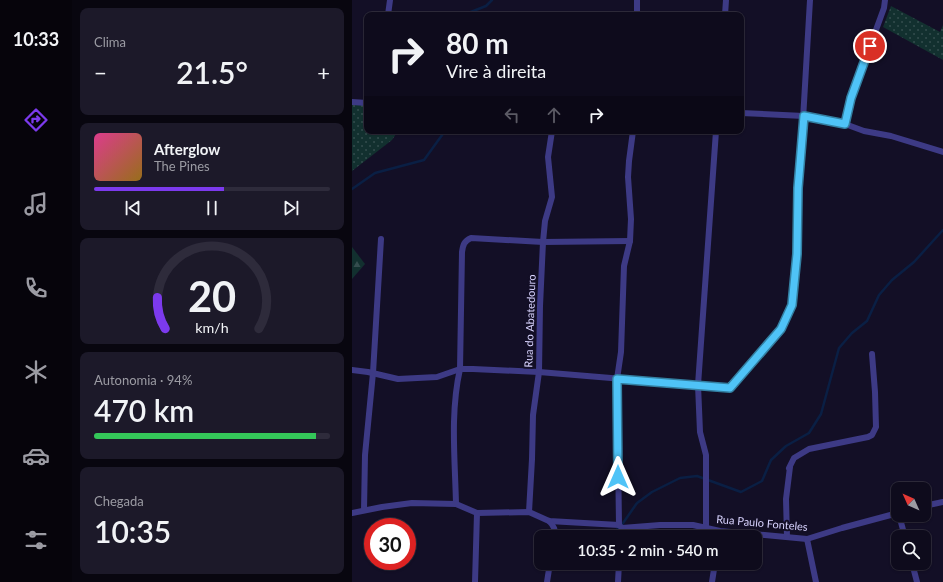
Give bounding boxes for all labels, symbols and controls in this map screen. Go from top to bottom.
text: 80 m [446,26,509,60]
text: 10:33 [13,28,59,50]
icon: right [380,28,432,80]
pin [853,29,887,63]
text: Clima [94,34,126,50]
icon: arrive [859,35,881,57]
text: 21.5° [176,54,248,90]
text: − [94,59,107,86]
text: + [317,59,330,86]
text: Vire à direita [446,60,546,82]
icon: left [501,104,523,126]
icon: ahead [543,104,565,126]
icon: right [585,104,607,126]
icon: directions [22,106,50,134]
text: Afterglow [154,140,220,158]
text: The Pines [154,158,210,174]
icon: music [22,190,50,218]
icon: previous [122,197,144,219]
icon: pause [201,197,223,219]
icon: next [280,197,302,219]
text: 20 [188,271,236,321]
icon: phone [22,274,50,302]
street label: Rua do Abatedouro [521,274,538,368]
text: km/h [195,319,229,336]
icon: climate [22,358,50,386]
text: Autonomia · 94% [94,372,192,388]
text: 470 km [94,392,194,428]
icon: car [22,442,50,470]
position arrow [597,456,639,498]
north arrow [891,482,931,522]
map controls [891,482,931,570]
text: Chegada [94,493,144,509]
street label: Rua Paulo Fonteles [716,512,809,533]
text: 10:35 [94,513,171,549]
speed limit sign: 30 [364,518,416,570]
icon: filters [22,526,50,554]
button: search [891,530,931,570]
text: 10:35 · 2 min · 540 m [578,541,718,559]

